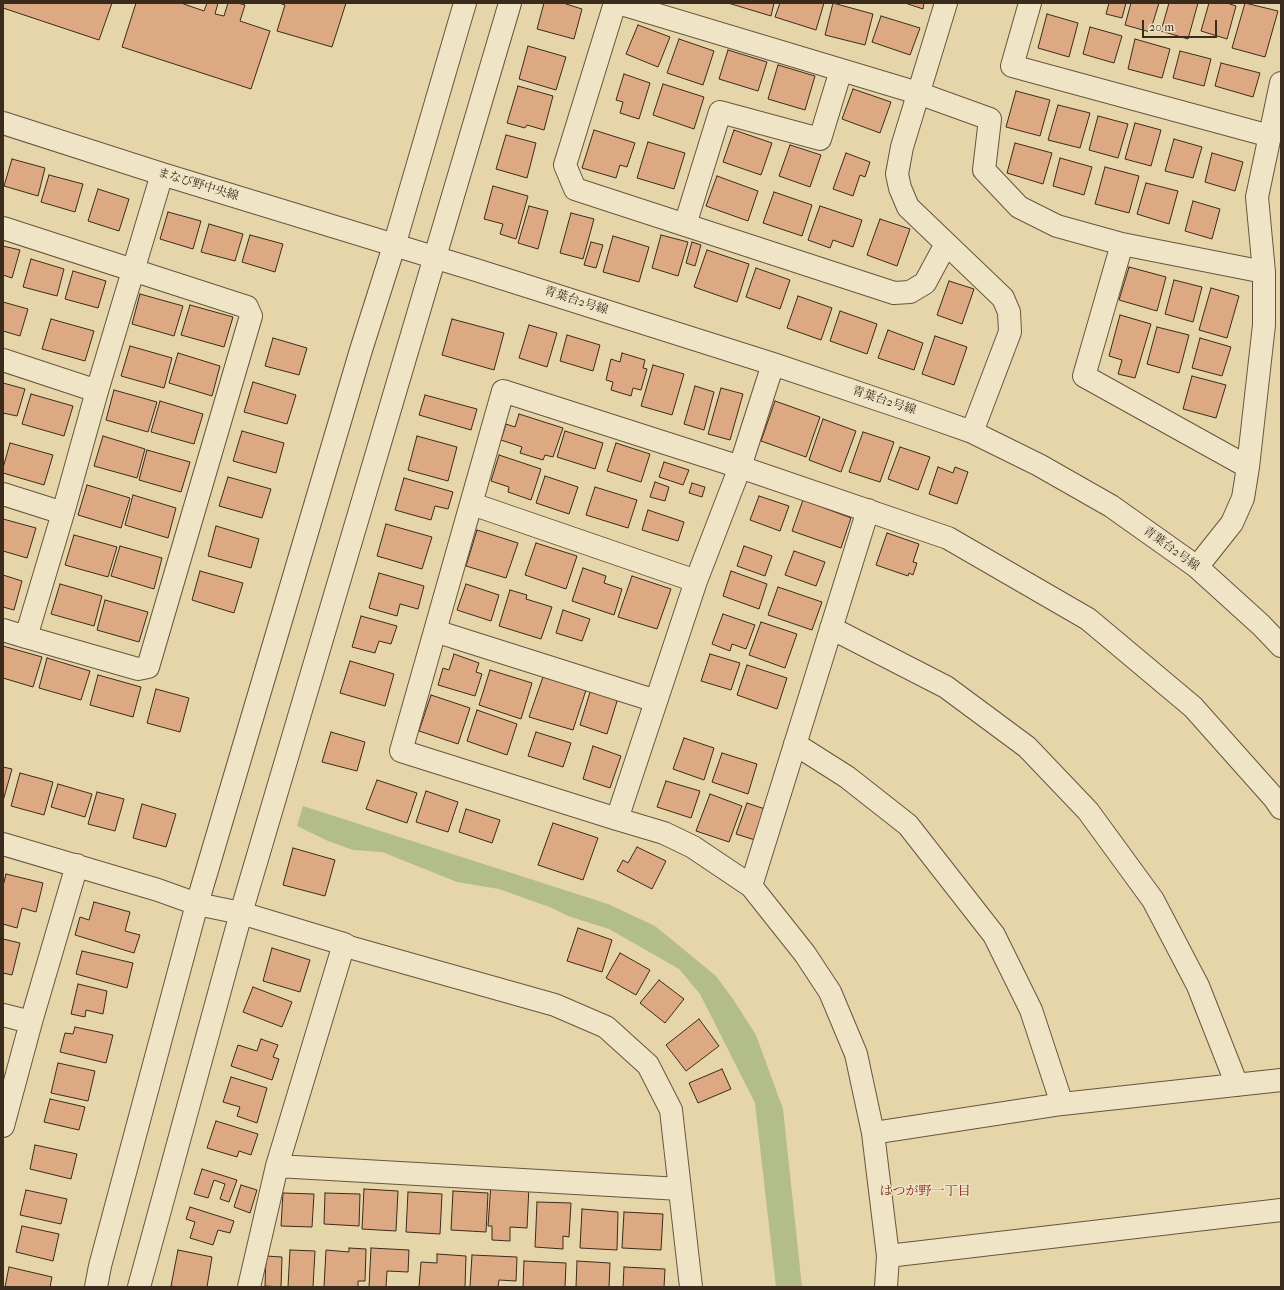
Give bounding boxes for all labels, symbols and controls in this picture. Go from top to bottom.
scale bar [1144,12,1219,38]
text: 20 m [1149,20,1174,34]
street label: まなび野中央線 [156,166,240,204]
street label: 青葉台2号線 [542,284,610,318]
street label: 青葉台2号線 [850,384,918,418]
street label: 青葉台2号線 [1140,524,1202,574]
district label: はつが野一丁目 [880,1184,970,1200]

